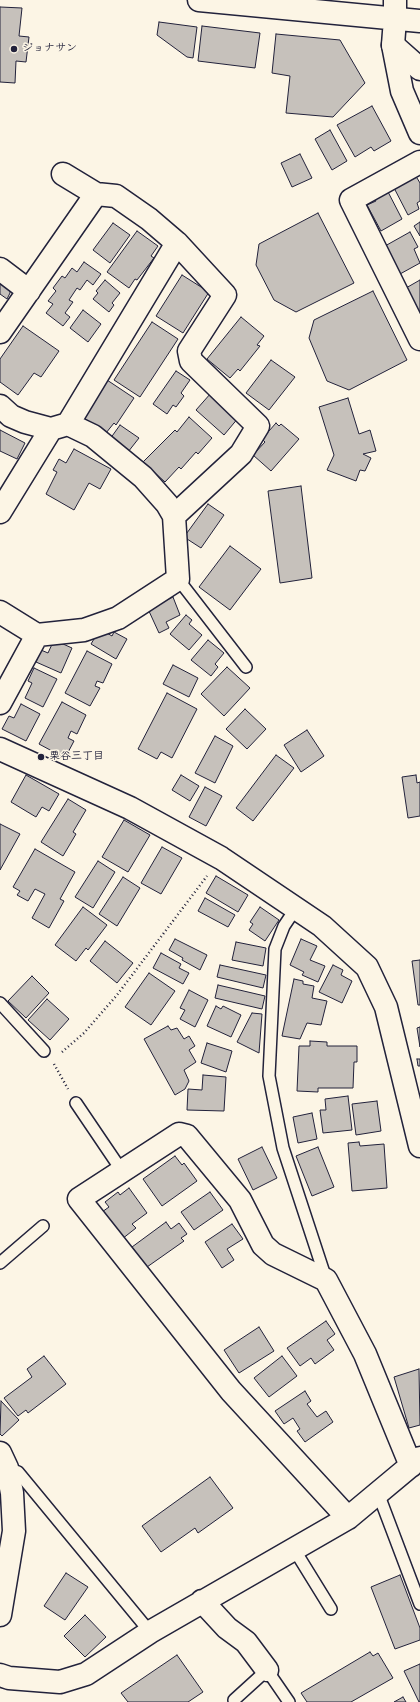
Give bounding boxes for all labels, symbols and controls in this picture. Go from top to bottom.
place label: ジョナサン [22,42,77,56]
marker: ジョナサン [9,44,19,54]
place label: 栗谷三丁目 [49,750,104,764]
marker: 栗谷三丁目 [36,752,46,762]

